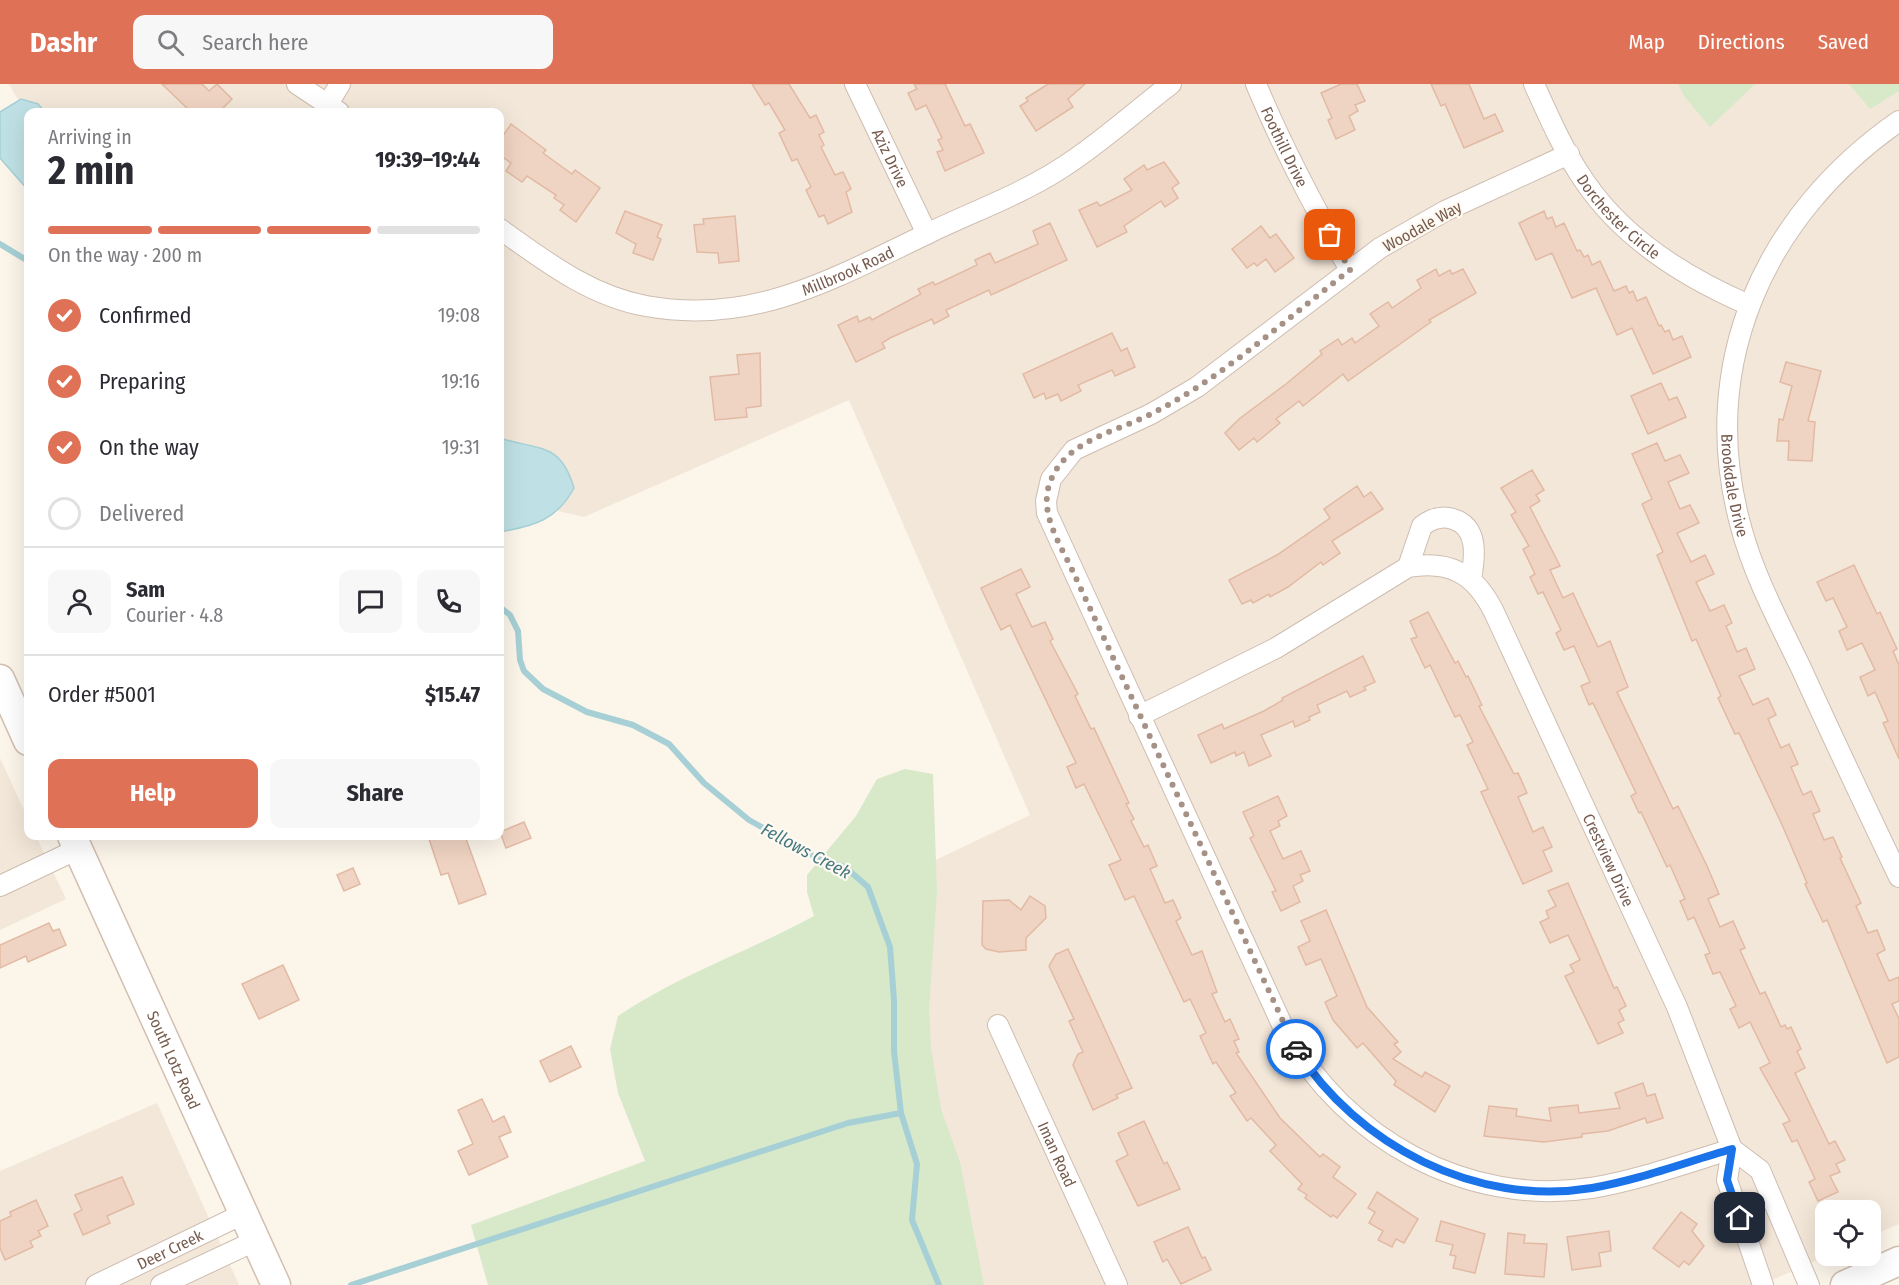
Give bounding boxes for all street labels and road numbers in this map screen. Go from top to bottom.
street label: Foothill Drive [1257,104,1312,191]
street label: Aziz Drive [868,126,912,191]
street label: Dorchester Circle [1573,171,1664,263]
street label: Woodale Way [1380,197,1466,256]
street label: Millbrook Road [799,242,897,300]
street label: Brookdale Drive [1717,434,1752,539]
street label: Crestview Drive [1579,811,1638,910]
street label: South Lotz Road [143,1008,204,1112]
street label: Iman Road [1033,1119,1080,1190]
street label: Deer Creek [134,1226,207,1274]

